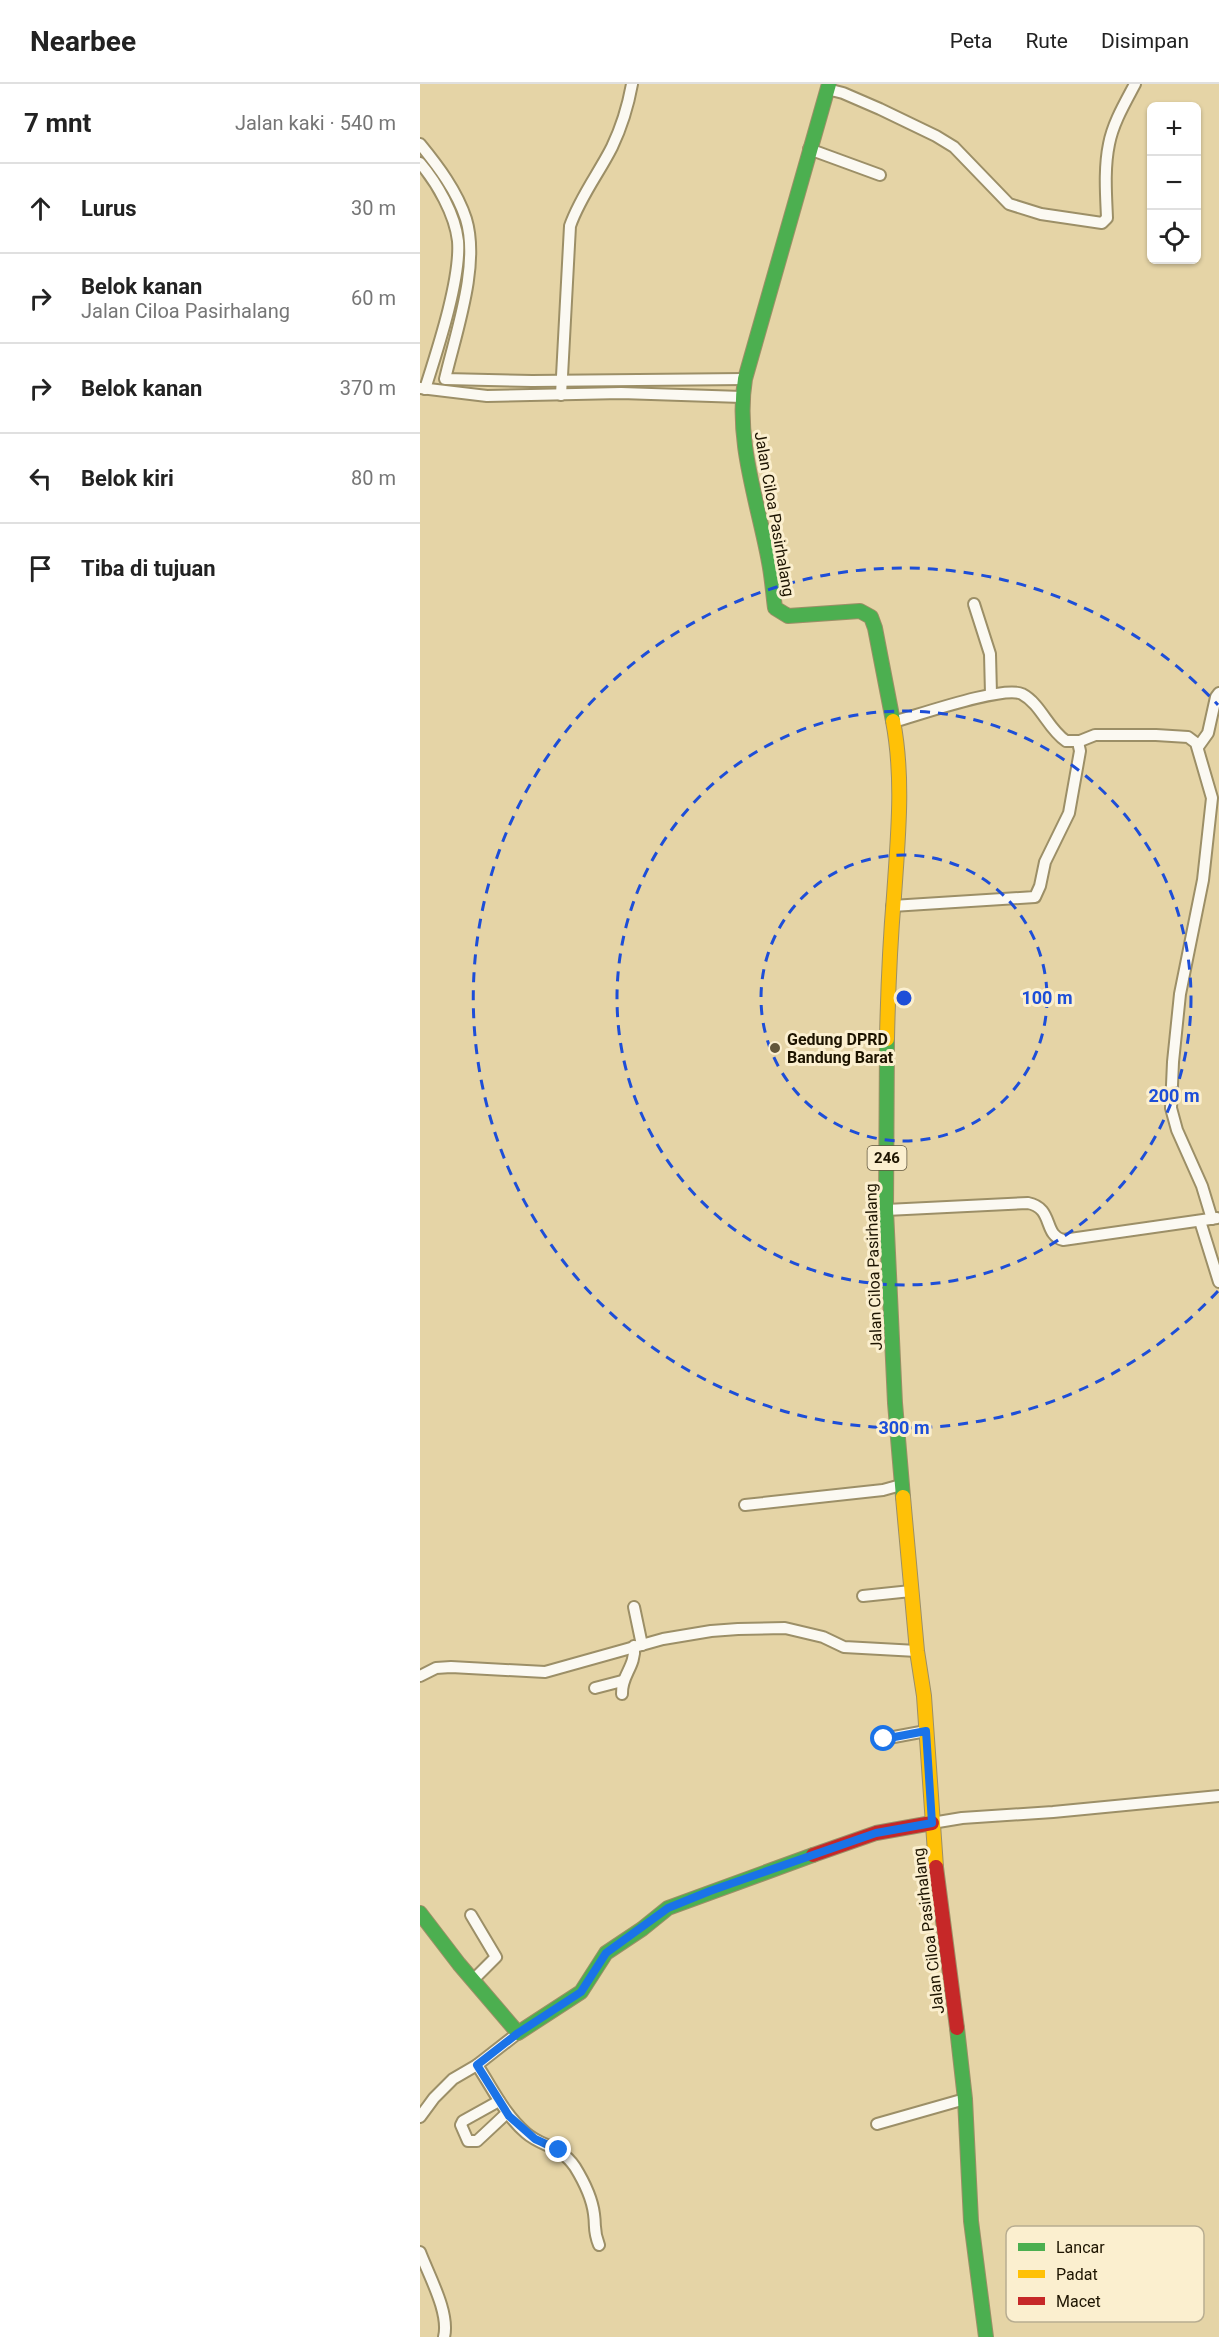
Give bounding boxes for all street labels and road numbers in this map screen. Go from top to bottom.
street label: Jalan Ciloa Pasirhalang [751,430,798,598]
road number: 246 [868,1146,906,1170]
street label: Jalan Ciloa Pasirhalang [861,1183,886,1351]
street label: Jalan Ciloa Pasirhalang [909,1847,948,2015]

